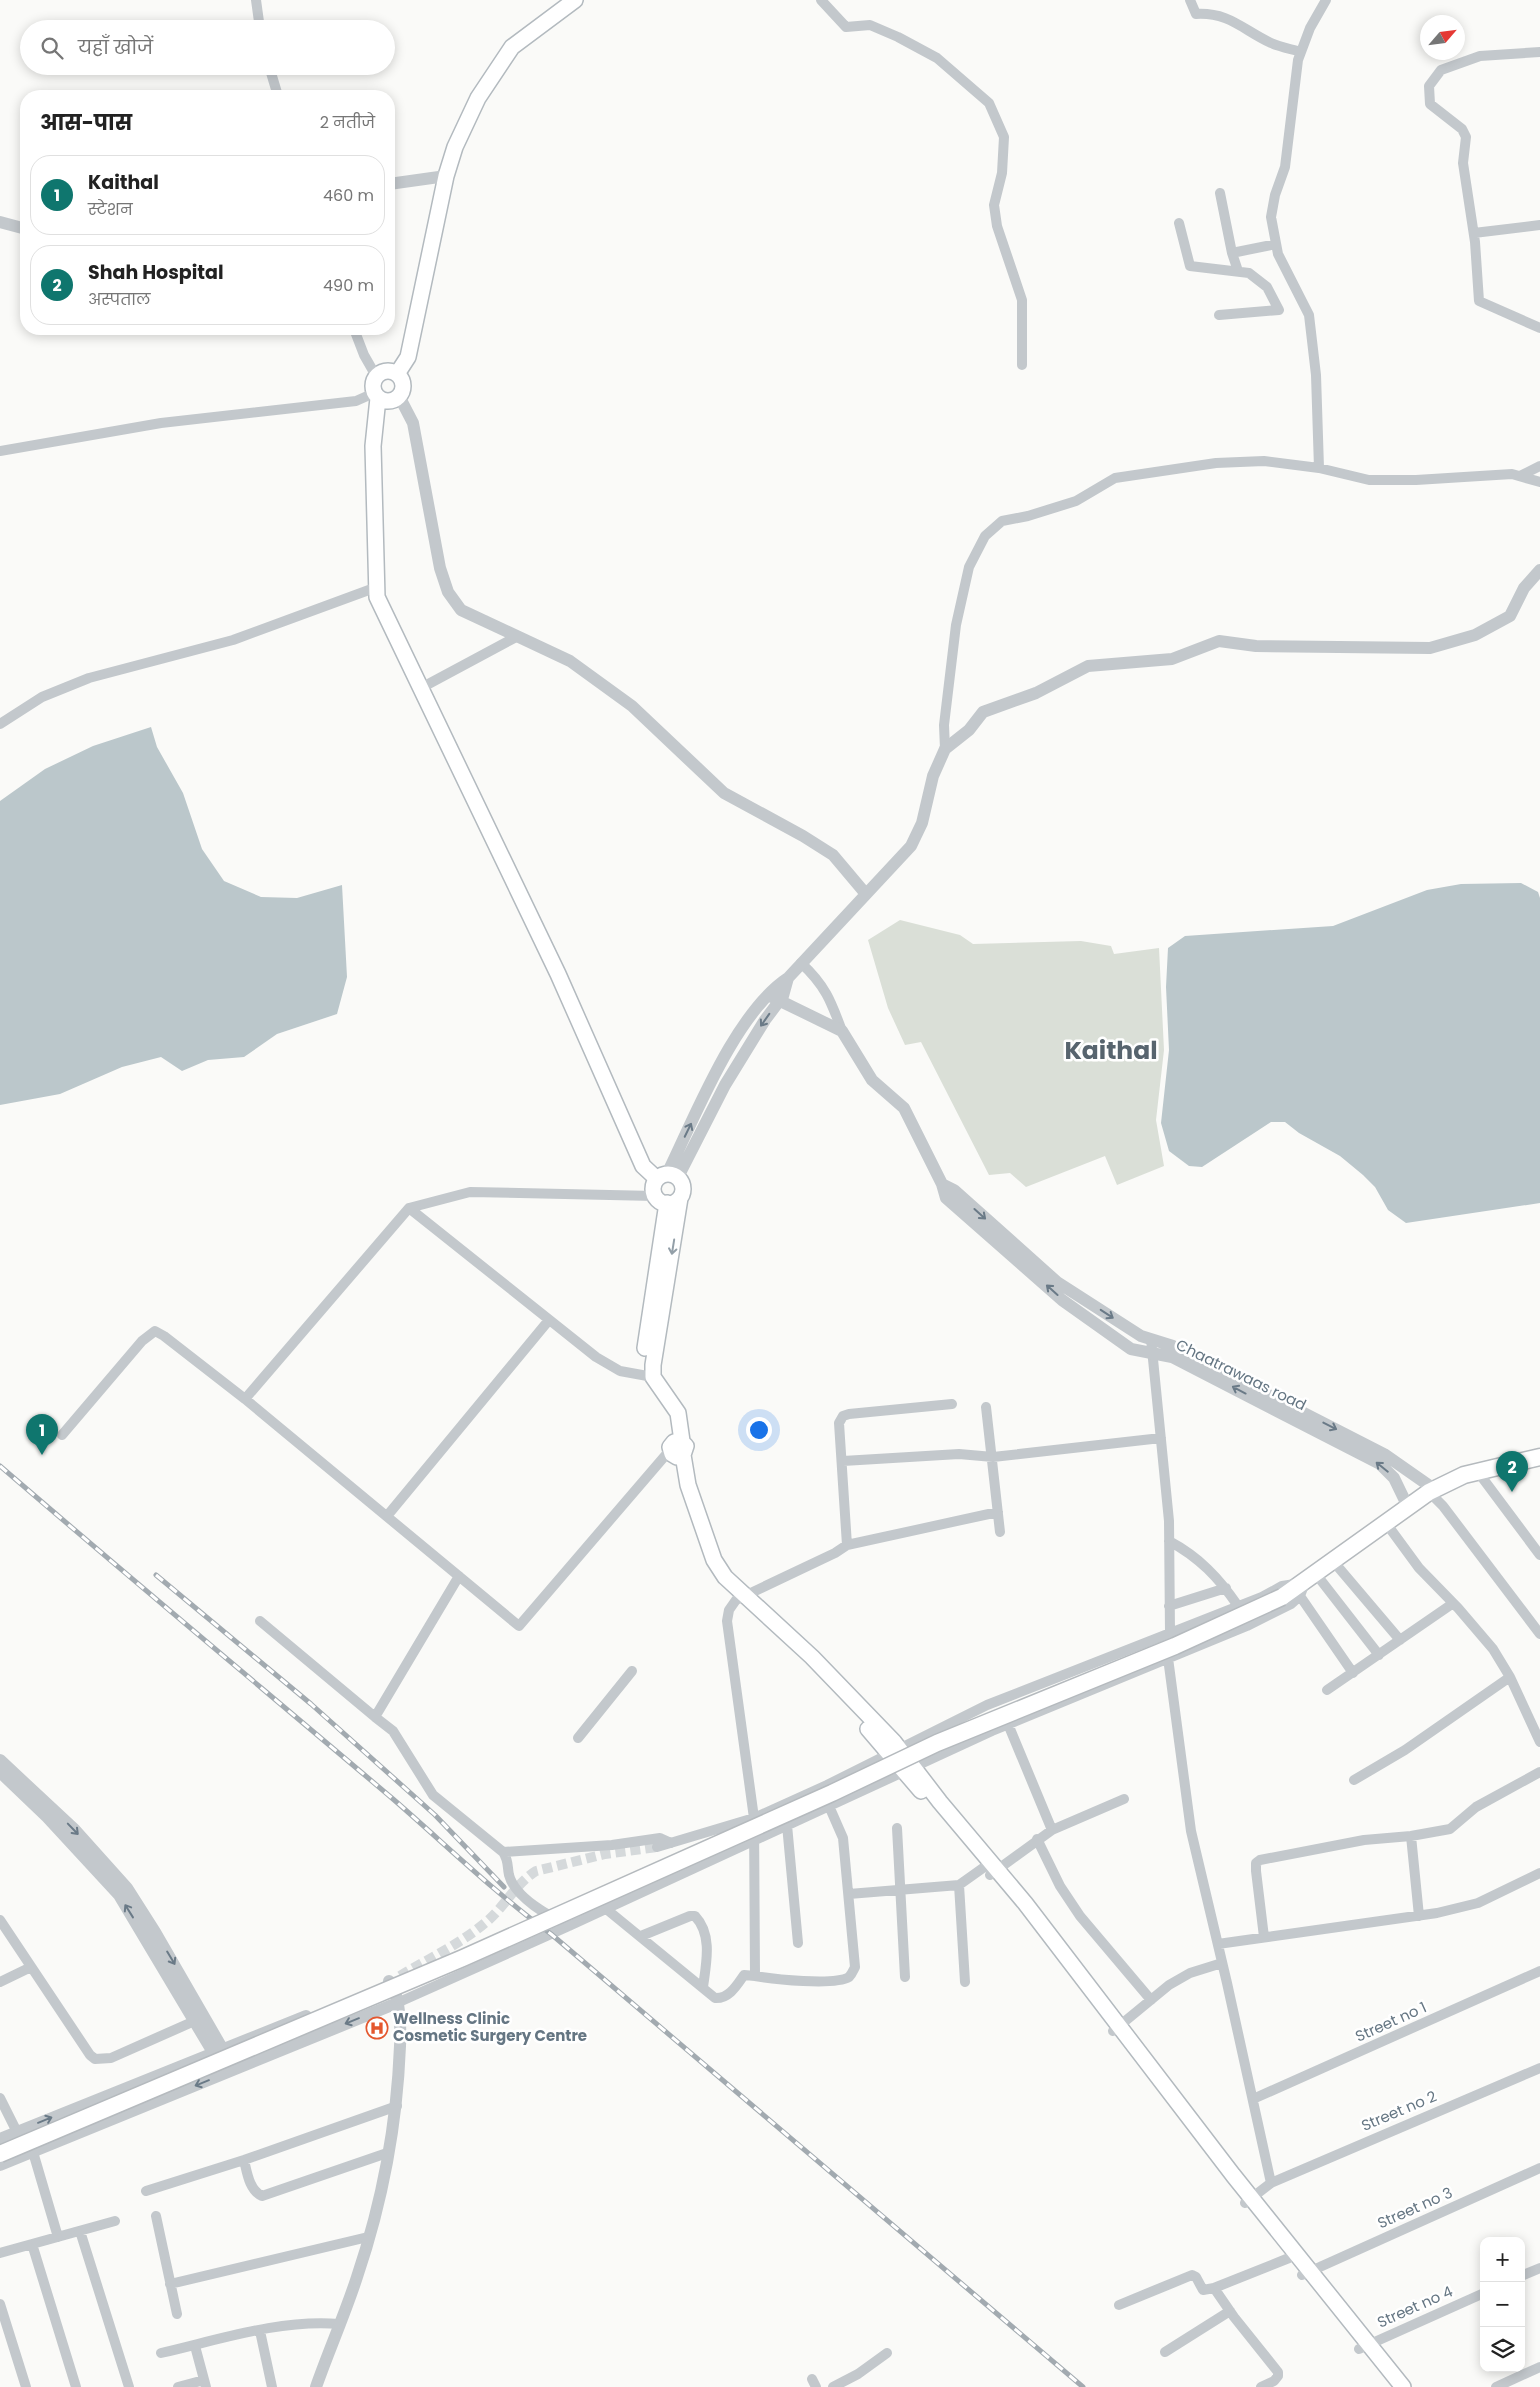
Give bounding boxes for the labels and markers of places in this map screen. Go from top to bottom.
pin: 1 [26,1414,58,1455]
pin: 2 [1496,1451,1528,1492]
place label: Wellness Clinic Cosmetic Surgery Centre [393,2008,587,2046]
hospital icon: Wellness Clinic Cosmetic Surgery Centre [365,2016,389,2040]

